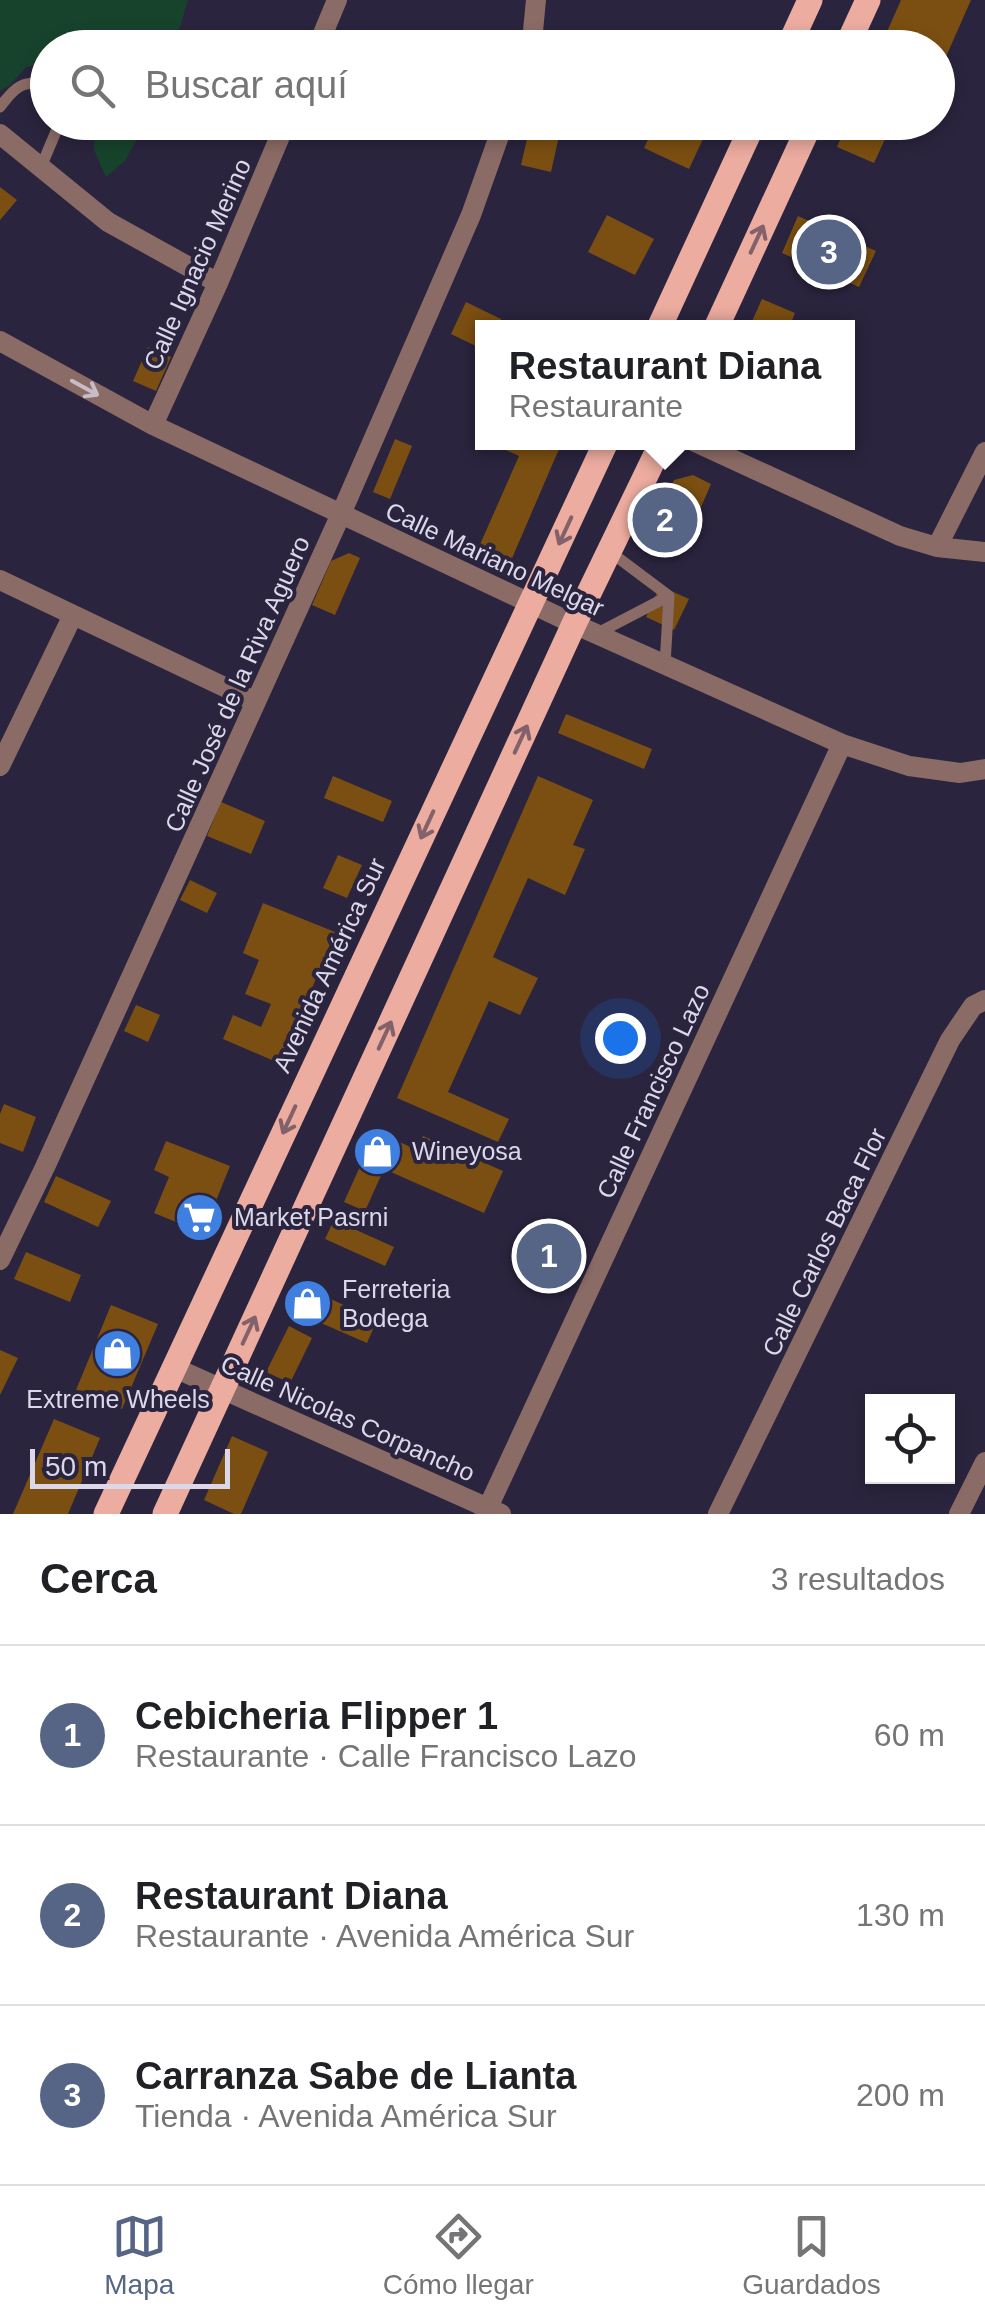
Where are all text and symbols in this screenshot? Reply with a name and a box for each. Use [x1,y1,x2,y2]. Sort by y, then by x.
search box [30,30,955,140]
icon: search [65,58,120,113]
text: Buscar aquí [145,64,348,106]
street label: Calle Ignacio Merino [138,154,256,374]
pin: 3 [796,214,862,290]
one-way arrow [748,225,767,255]
popup [475,320,855,450]
text: Restaurant Diana [509,345,821,387]
one-way arrow [70,378,100,398]
text: Restaurante [509,388,683,424]
pin: 2 [632,482,698,558]
street label: Calle Mariano Melgar [381,496,609,622]
one-way arrow [554,515,573,545]
street label: Calle José de la Riva Aguero [159,532,315,836]
one-way arrow [513,724,531,755]
one-way arrow [417,810,436,840]
street label: Avenida América Sur [267,853,391,1077]
street label: Calle Francisco Lazo [591,979,715,1203]
your location [595,1013,646,1064]
one-way arrow [377,1020,395,1050]
one-way arrow [279,1104,298,1134]
street label: Calle Carlos Baca Flor [757,1123,891,1361]
shop icon: Wineyosa [351,1125,403,1177]
place label: Wineyosa [412,1137,522,1165]
supermarket icon: Market Pasrni [173,1191,225,1243]
place label: Market Pasrni [234,1203,388,1231]
pin: 1 [516,1218,582,1294]
place label: Ferreteria Bodega [342,1275,450,1332]
shop icon: Ferreteria Bodega [281,1277,333,1329]
one-way arrow [241,1315,259,1346]
shop icon: Extreme Wheels [92,1327,144,1379]
street label: Calle Nicolas Corpancho [217,1349,479,1487]
place label: Extreme Wheels [26,1385,210,1413]
map controls [865,1394,955,1484]
button: locate [865,1394,955,1484]
scale bar [30,1444,230,1488]
text: 50 m [45,1451,107,1482]
text: Cerca [40,1555,157,1602]
text: 3 resultados [771,1561,945,1597]
text: Cebicheria Flipper 1 [135,1695,498,1737]
text: 1 [64,1717,81,1753]
text: 60 m [874,1717,945,1753]
text: Restaurante · Calle Francisco Lazo [135,1738,637,1774]
text: Restaurant Diana [135,1875,448,1917]
text: 2 [64,1897,81,1933]
text: 130 m [856,1897,945,1933]
text: Restaurante · Avenida América Sur [135,1918,634,1954]
text: Carranza Sabe de Lianta [135,2055,576,2097]
text: 3 [64,2077,81,2113]
text: 200 m [856,2077,945,2113]
text: Tienda · Avenida América Sur [135,2098,557,2134]
tab: Mapa [104,2209,174,2301]
tab: Cómo llegar [383,2209,534,2301]
tab: Guardados [742,2209,881,2301]

